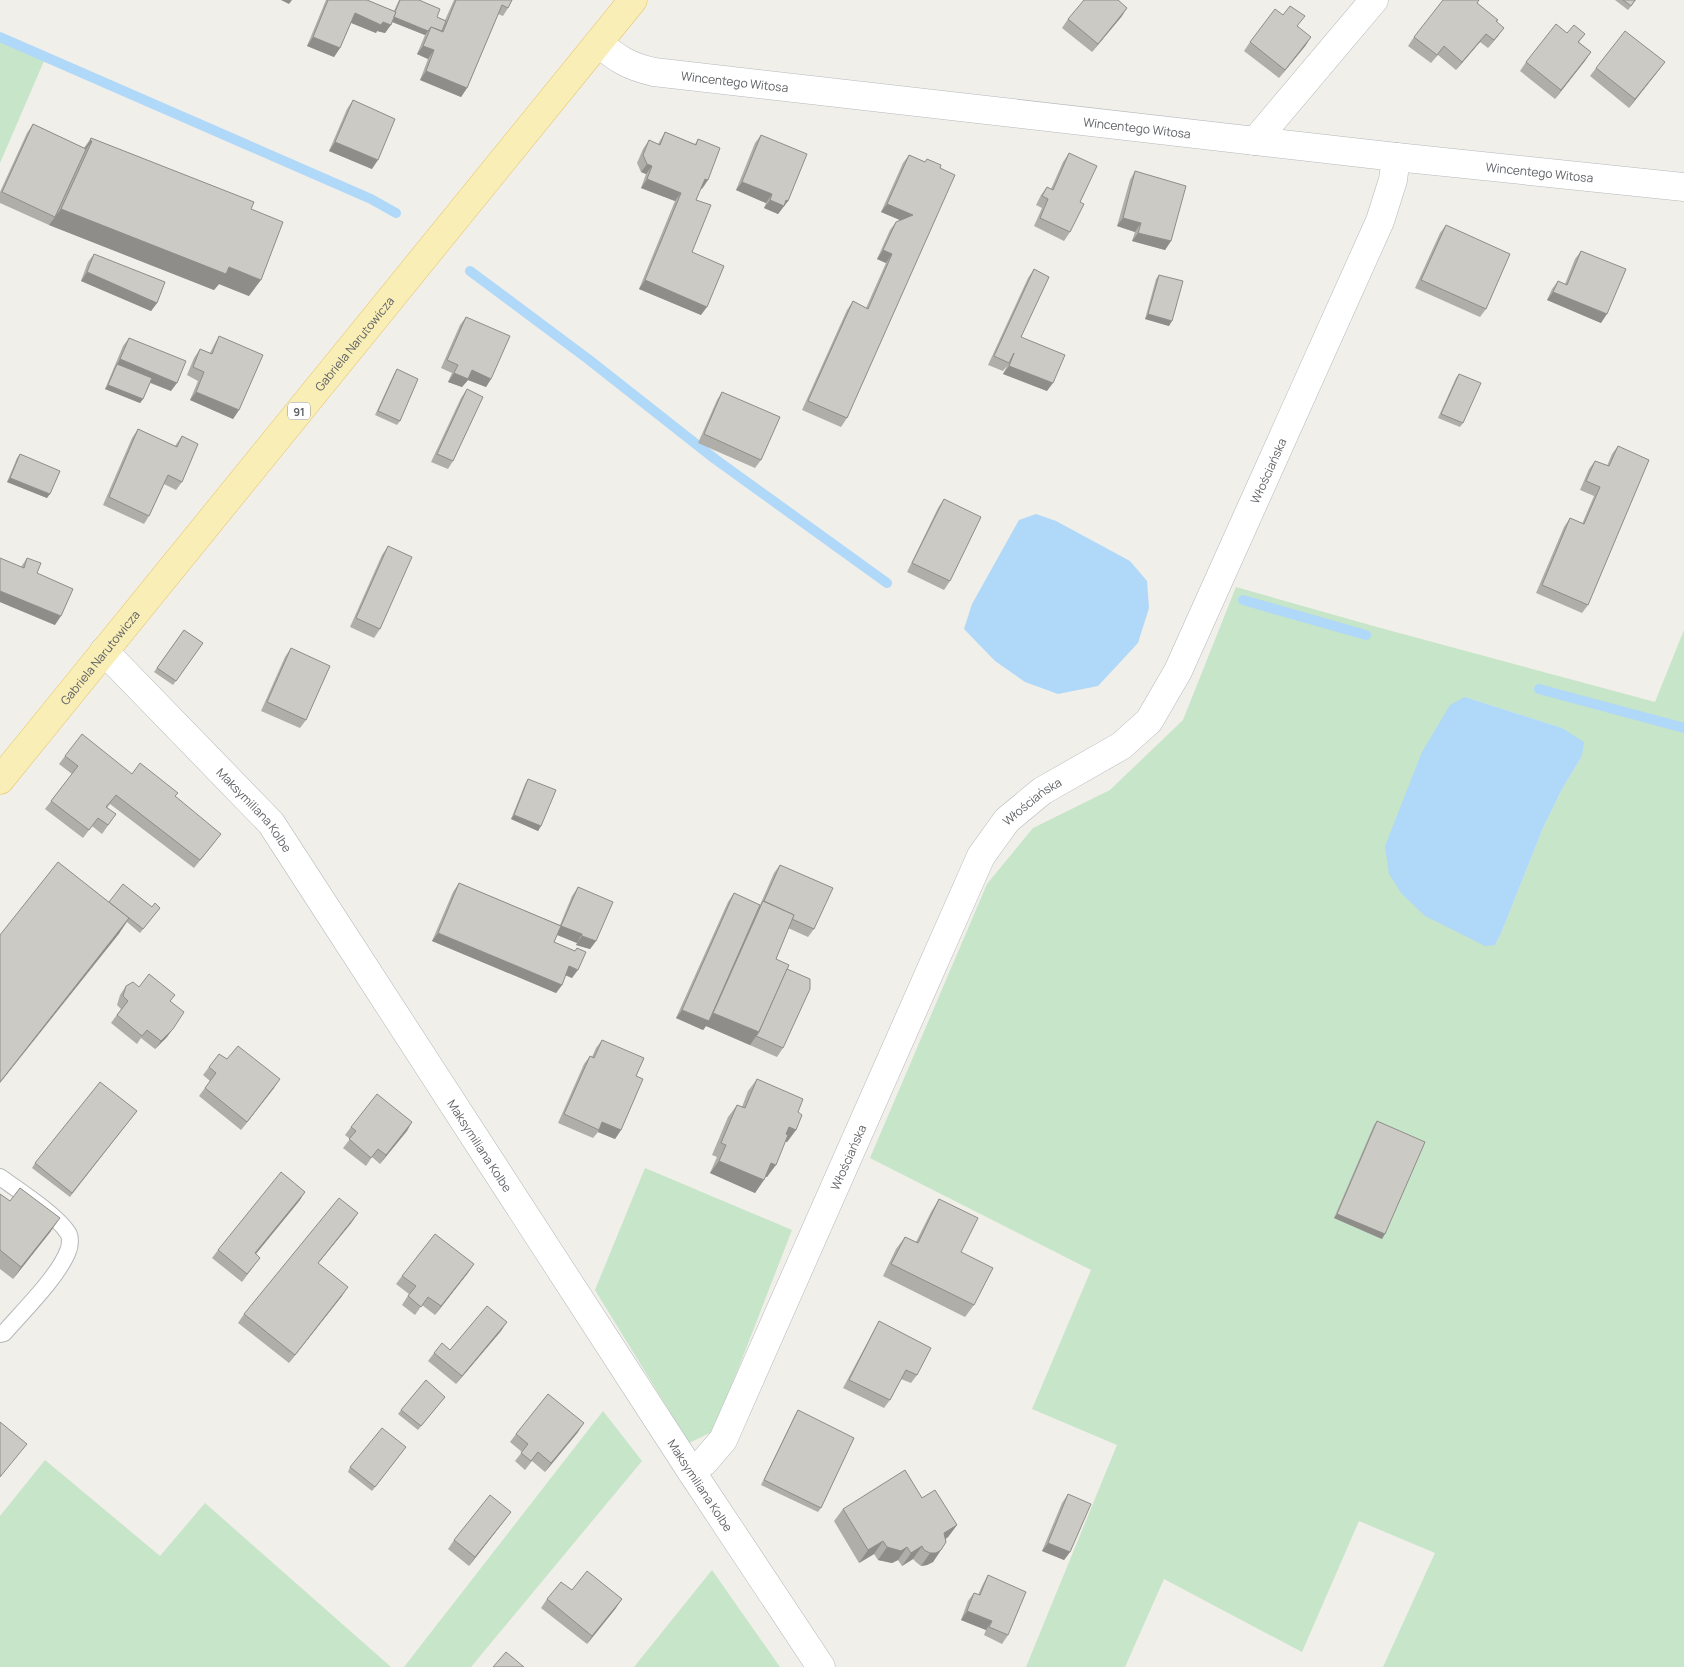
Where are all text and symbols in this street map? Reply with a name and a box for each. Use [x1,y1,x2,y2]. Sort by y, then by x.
street label: Wincentego Witosa [680,67,789,96]
street label: Wincentego Witosa [1082,113,1192,142]
street label: Wincentego Witosa [1485,158,1594,186]
street label: Gabriela Narutowicza [311,293,398,395]
road number: 91 [288,402,310,420]
street label: Włościańska [1246,435,1290,506]
street label: Gabriela Narutowicza [56,606,143,708]
street label: Maksymiliana Kolbe [213,764,296,855]
street label: Włościańska [999,773,1064,829]
street label: Maksymiliana Kolbe [444,1096,516,1195]
street label: Włościańska [826,1122,870,1193]
street label: Maksymiliana Kolbe [664,1436,737,1535]

